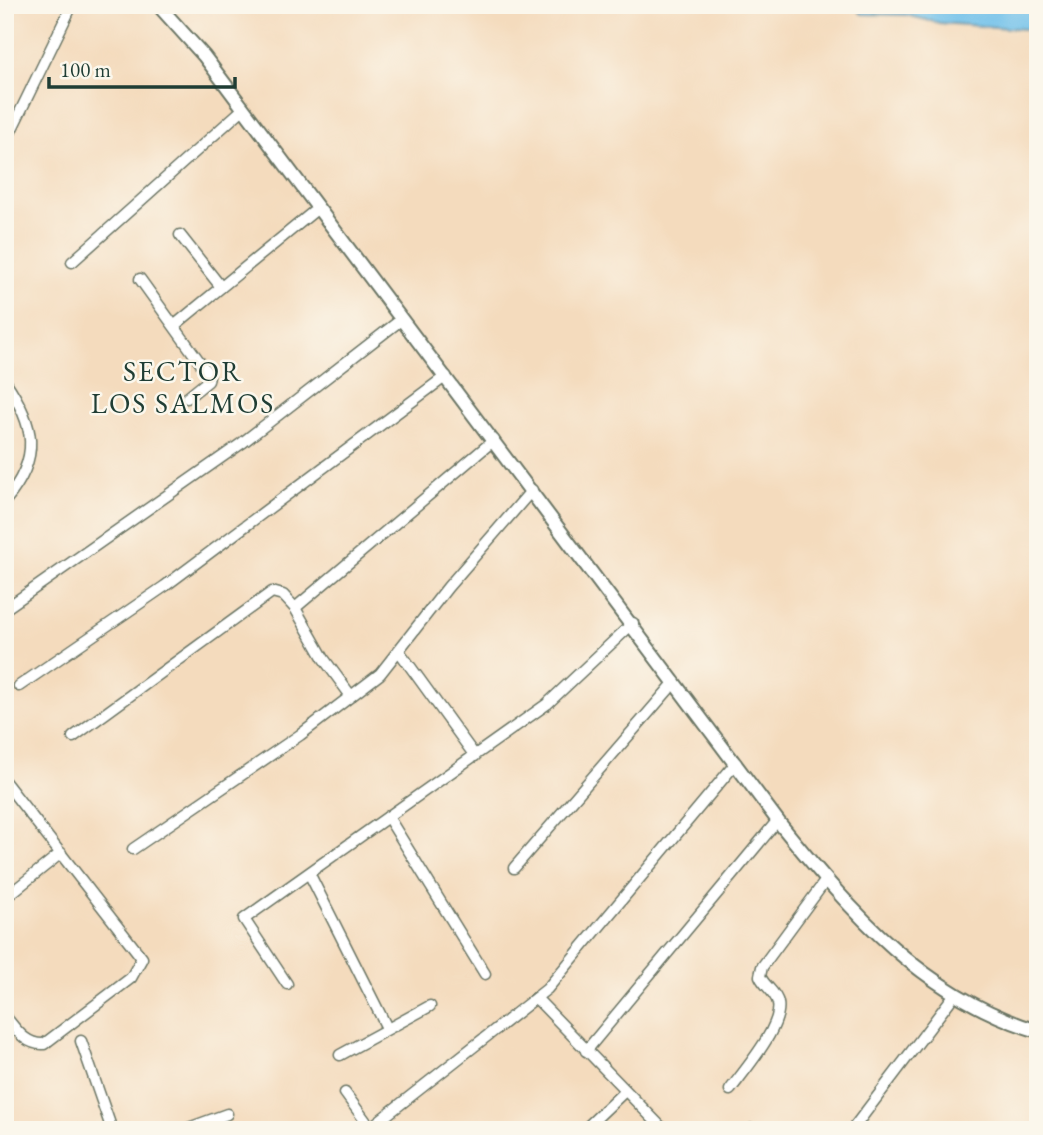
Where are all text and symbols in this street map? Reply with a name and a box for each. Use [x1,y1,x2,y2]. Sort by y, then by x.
scale bar [49,46,234,90]
text: 100 m [60,56,111,83]
district label: SECTOR LOS SALMOS [91,353,275,421]

